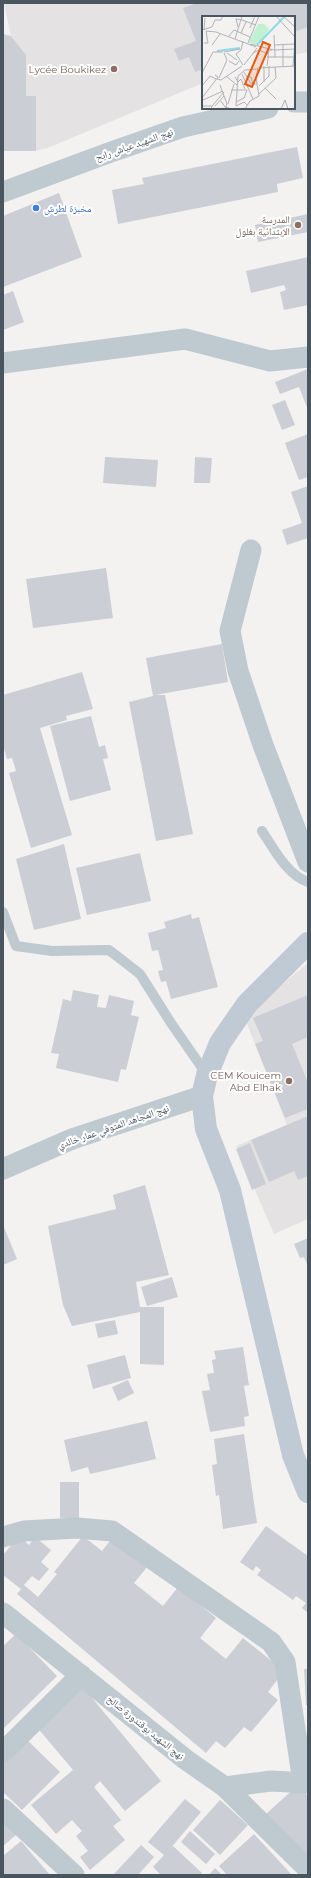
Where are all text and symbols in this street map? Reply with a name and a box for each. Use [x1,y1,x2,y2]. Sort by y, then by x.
inset map [202,16,295,109]
place label: Lycée Boukikez [29,63,106,76]
marker: Lycée Boukikez [109,64,119,74]
street label: نهج الشهيد عياش رابح [94,125,175,164]
place label: مخبزة لطرش [44,202,92,215]
marker: مخبزة لطرش [31,203,41,213]
place label: المدرسة الإبتدائية بغلول [236,213,290,238]
marker: المدرسة الإبتدائية بغلول [293,220,303,230]
place label: CEM Kouicem Abd Elhak [210,1069,281,1094]
marker: CEM Kouicem Abd Elhak [284,1076,294,1086]
street label: نهج المجاهد المتوفي عمار خالدي [56,1101,171,1153]
street label: نهج الشهيد بوقندورة صالح [105,1692,187,1763]

